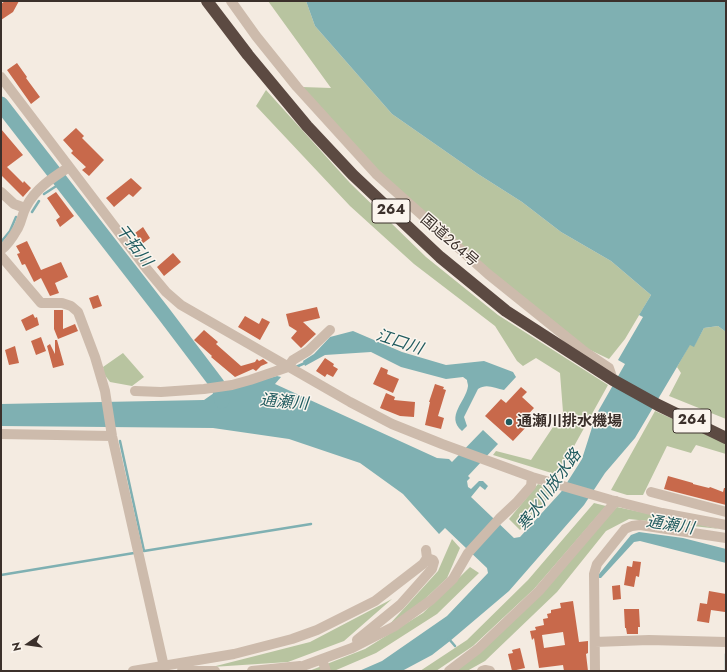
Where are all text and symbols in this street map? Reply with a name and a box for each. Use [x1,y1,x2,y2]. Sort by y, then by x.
road number: 264 [372,199,410,223]
street label: 国道264号 [416,211,482,271]
water label: 干拓川 [111,221,155,271]
water label: 江口川 [373,326,425,360]
water label: 通瀬川 [259,391,309,415]
road number: 264 [673,409,711,433]
place label: 通瀬川排水機場 [517,413,622,431]
marker: 通瀬川排水機場 [504,417,514,427]
water label: 寒水川放水路 [514,447,586,535]
water label: 通瀬川 [645,513,695,539]
north arrow [8,624,48,664]
text: N [8,641,25,653]

